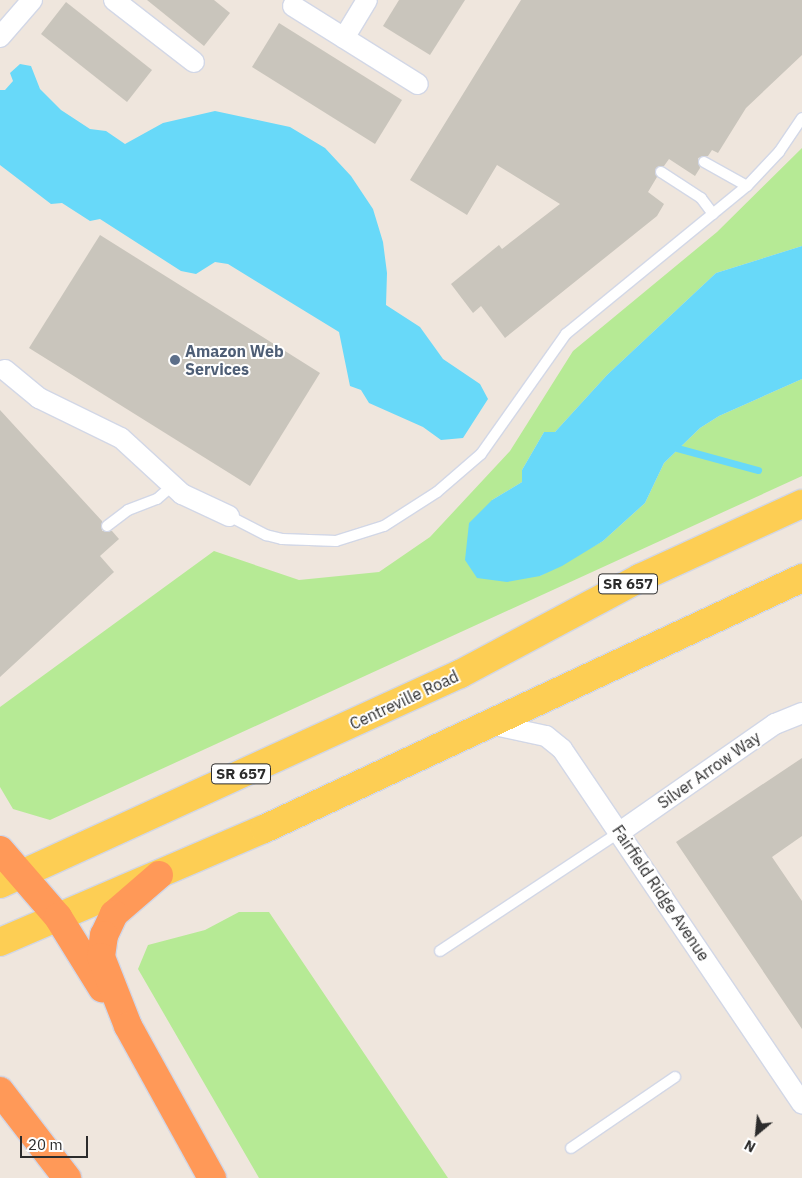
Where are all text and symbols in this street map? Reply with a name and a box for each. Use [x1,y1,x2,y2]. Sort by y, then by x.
place label: Amazon Web Services [185,341,284,379]
marker: Amazon Web Services [169,354,181,366]
road number: SR 657 [597,572,659,596]
street label: Centreville Road [347,666,461,734]
street label: Silver Arrow Way [654,727,764,813]
road number: SR 657 [210,762,272,786]
street label: Fairfield Ridge Avenue [608,821,714,965]
north arrow [732,1108,782,1158]
scale bar [22,1126,90,1158]
text: 20 m [28,1135,63,1154]
text: N [741,1136,759,1157]

